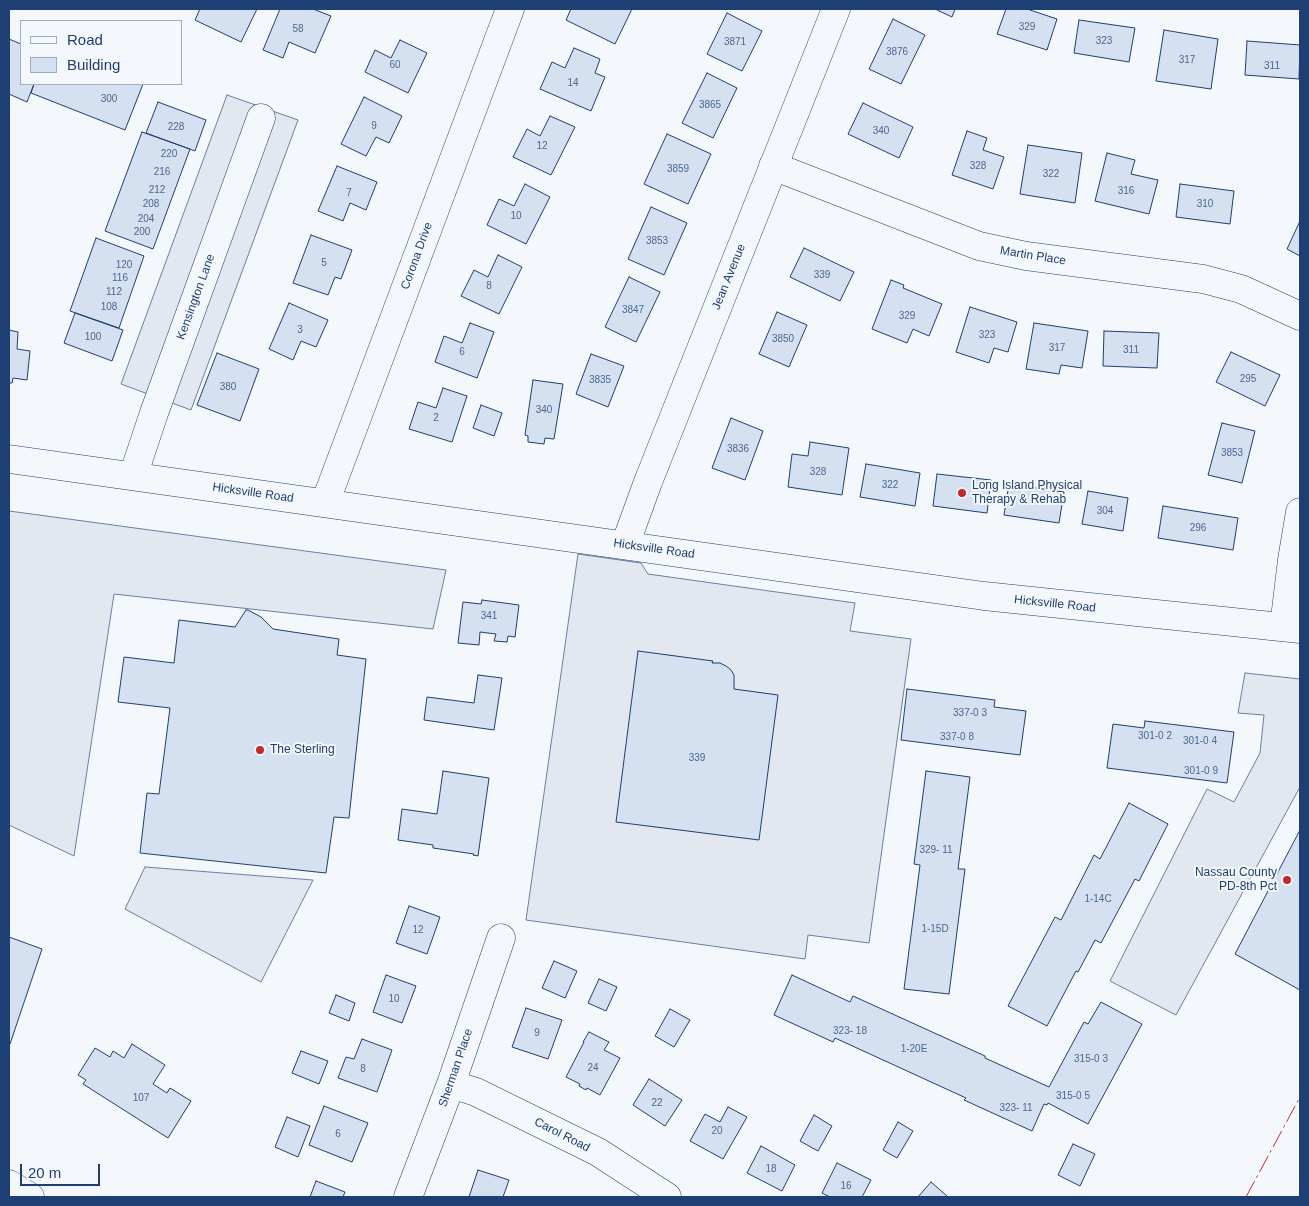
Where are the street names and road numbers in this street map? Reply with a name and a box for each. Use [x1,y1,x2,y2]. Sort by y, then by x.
street label: Corona Drive [398,220,436,292]
street label: Jean Avenue [709,242,749,312]
street label: Martin Place [999,244,1067,268]
street label: Kensington Lane [174,252,218,342]
street label: Hicksville Road [211,480,295,506]
street label: Hicksville Road [612,536,696,562]
street label: Hicksville Road [1013,593,1097,615]
street label: Sherman Place [436,1027,476,1109]
street label: Carol Road [532,1115,592,1155]

